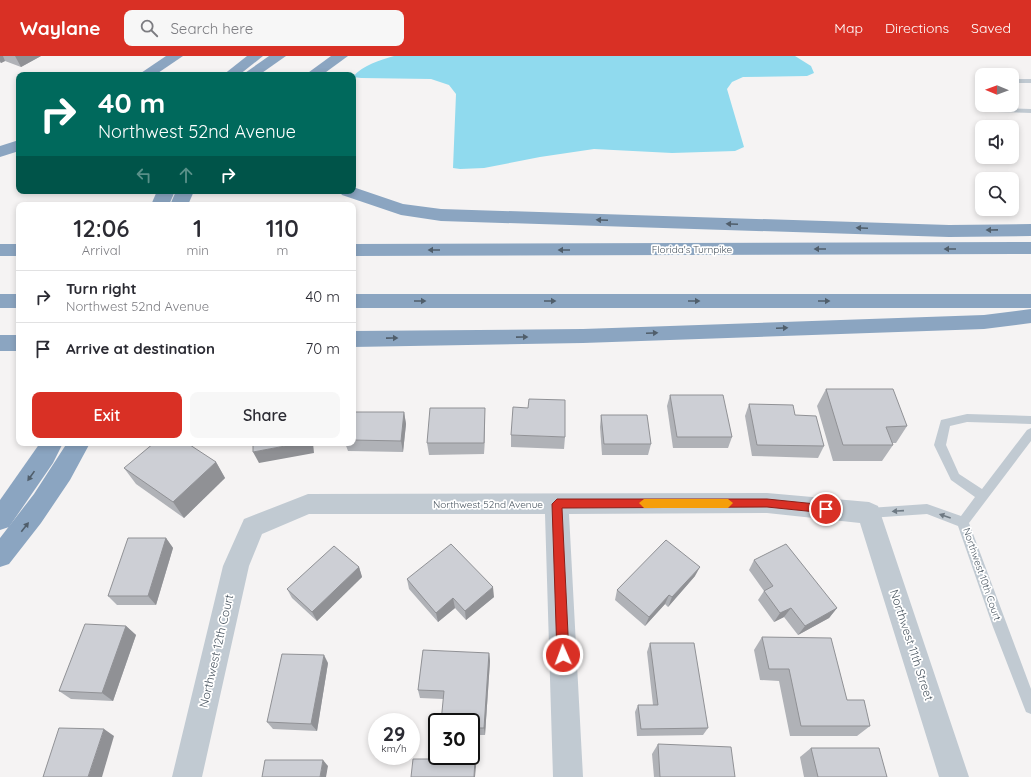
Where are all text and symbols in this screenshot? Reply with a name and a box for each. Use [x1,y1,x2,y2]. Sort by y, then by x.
search box [124,10,404,46]
text: Waylane [20,16,100,40]
icon: search [138,17,160,39]
text: Search here [170,19,253,38]
text: Map [834,19,863,37]
text: Directions [885,19,949,37]
text: Saved [971,19,1011,37]
north arrow [975,68,1019,112]
map controls [975,68,1019,216]
text: 40 m [98,85,165,120]
icon: right [32,88,84,140]
text: Northwest 52nd Avenue [98,120,296,143]
button: sound [975,120,1019,164]
icon: left [133,164,155,186]
icon: ahead [175,164,197,186]
icon: right [217,164,239,186]
button: search [975,172,1019,216]
text: 12:06 [73,213,129,243]
text: 1 [193,213,202,243]
text: 110 [266,213,299,243]
one-way arrow [596,217,608,224]
one-way arrow [726,221,738,228]
one-way arrow [856,225,868,232]
one-way arrow [986,227,998,234]
text: Arrival [82,242,121,258]
text: min [187,242,209,258]
text: m [276,242,288,258]
street label: Florida's Turnpike [652,243,733,256]
one-way arrow [813,246,826,252]
one-way arrow [943,246,956,252]
one-way arrow [427,247,440,253]
one-way arrow [557,247,570,253]
text: Turn right [66,279,137,298]
icon: right [32,286,54,308]
text: 40 m [305,287,340,306]
text: Northwest 52nd Avenue [66,298,209,314]
one-way arrow [414,298,427,304]
one-way arrow [544,298,557,304]
one-way arrow [688,298,701,304]
one-way arrow [818,298,831,304]
one-way arrow [776,325,789,331]
one-way arrow [646,330,659,336]
one-way arrow [516,334,529,340]
one-way arrow [386,335,399,341]
icon: arrive [32,338,54,360]
text: Arrive at destination [66,339,215,358]
text: 70 m [306,339,340,358]
button: Exit [32,392,182,438]
button: Share [190,392,340,438]
one-way arrow [27,471,35,481]
pin [809,492,843,526]
street label: Northwest 52nd Avenue [433,498,543,511]
icon: arrive [815,498,837,520]
one-way arrow [892,508,904,515]
one-way arrow [939,512,951,518]
one-way arrow [21,521,29,532]
street label: Northwest 10th Court [960,526,1004,623]
street label: Northwest 11th Street [887,587,937,703]
street label: Northwest 12th Court [196,593,236,709]
position arrow [542,634,584,676]
speed limit sign: 30 [428,713,480,765]
text: 29 [383,721,405,746]
text: km/h [381,742,407,755]

